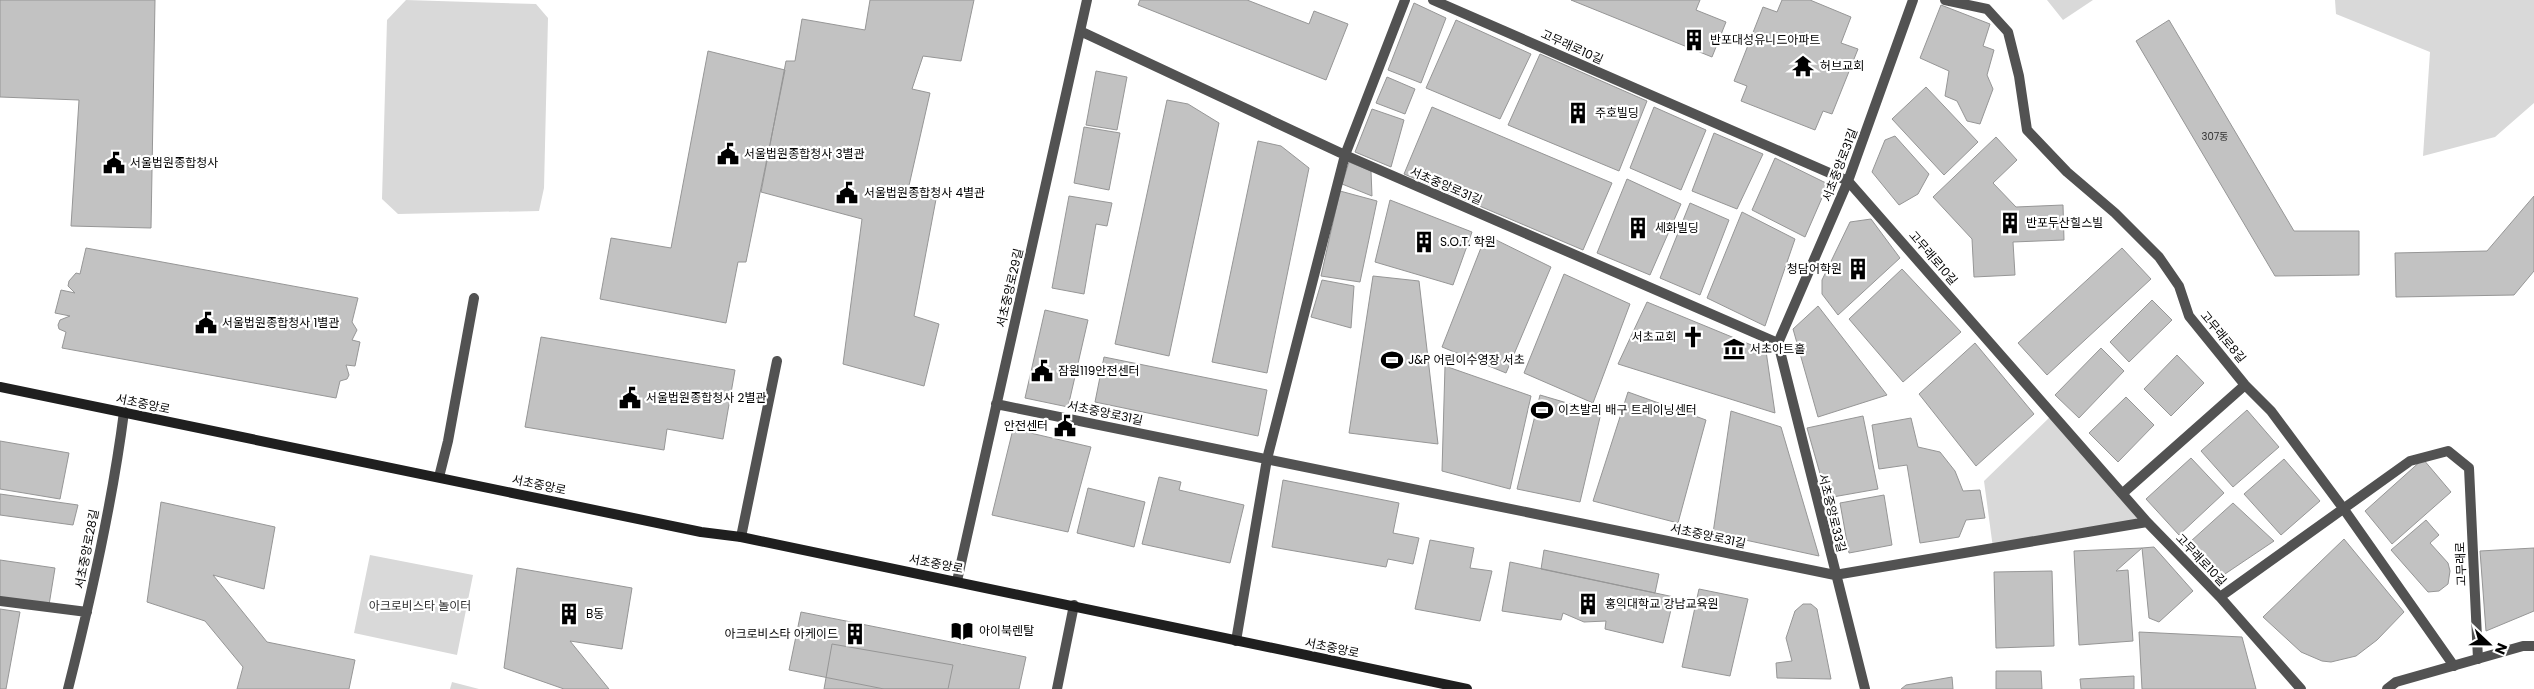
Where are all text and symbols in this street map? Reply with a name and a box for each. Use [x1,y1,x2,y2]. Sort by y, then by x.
street label: 고무래로10길 [1538,25,1606,68]
building icon: 반포대성유니드아파트 [1681,27,1707,53]
place label: 반포대성유니드아파트 [1710,31,1820,48]
temple icon: 허브교회 [1790,53,1816,79]
place label: 허브교회 [1820,57,1864,74]
building icon: 주호빌딩 [1565,100,1591,126]
place label: 주호빌딩 [1595,104,1639,121]
street label: 서초중앙로31길 [1818,126,1861,204]
house number: 307동 [2202,129,2228,144]
public building icon: 서울법원종합청사 3별관 [715,141,741,167]
place label: 서울법원종합청사 3별관 [744,145,865,162]
public building icon: 서울법원종합청사 [101,150,127,176]
place label: 서울법원종합청사 [130,154,218,171]
street label: 서초중앙로31길 [1407,163,1485,208]
public building icon: 서울법원종합청사 4별관 [834,180,860,206]
place label: 서울법원종합청사 4별관 [864,184,985,201]
building icon: 반포두산힐스빌 [1997,210,2023,236]
place label: 반포두산힐스빌 [2026,214,2103,231]
building icon: 세화빌딩 [1625,215,1651,241]
place label: 세화빌딩 [1655,219,1699,236]
street label: 고무래로10길 [1905,227,1962,288]
building icon: S.O.T. 학원 [1411,229,1437,255]
place label: S.O.T. 학원 [1440,233,1496,250]
street label: 서초중앙로29길 [992,247,1027,329]
building icon: 청담어학원 [1845,256,1871,282]
place label: 청담어학원 [1787,260,1842,277]
street label: 고무래로8길 [2197,307,2250,366]
public building icon: 서울법원종합청사 1별관 [193,310,219,336]
place label: 서울법원종합청사 1별관 [222,314,339,331]
church icon: 서초교회 [1680,324,1706,350]
place label: 서초교회 [1632,328,1676,345]
museum icon: 서초아트홀 [1721,336,1747,362]
place label: 서초아트홀 [1750,340,1805,357]
sports icon: J&P 어린이수영장 서초 [1379,347,1405,373]
place label: J&P 어린이수영장 서초 [1408,351,1525,368]
public building icon: 잠원119안전센터 [1029,358,1055,384]
place label: 잠원119안전센터 [1058,362,1139,379]
public building icon: 서울법원종합청사 2별관 [617,385,643,411]
street label: 서초중앙로 [114,389,172,418]
place label: 서울법원종합청사 2별관 [646,389,767,406]
street label: 서초중앙로31길 [1066,396,1145,429]
sports icon: 이츠발리 배구 트레이닝센터 [1529,397,1555,423]
place label: 이츠발리 배구 트레이닝센터 [1558,401,1697,418]
public building icon: 안전센터 [1052,413,1078,439]
place label: 안전센터 [1004,417,1048,434]
street label: 서초중앙로 [510,470,568,499]
street label: 서초중앙로33길 [1815,472,1850,554]
street label: 서초중앙로28길 [70,508,103,590]
street label: 서초중앙로31길 [1669,519,1748,552]
street label: 고무래로10길 [2172,530,2231,590]
street label: 고무래로 [2451,542,2470,586]
street label: 서초중앙로 [907,550,965,577]
building icon: 홍익대학교 강남교육원 [1575,591,1601,617]
place label: 홍익대학교 강남교육원 [1605,595,1719,612]
park label: 아크로비스타 놀이터 [369,597,471,614]
building icon: B동 [556,601,582,627]
place label: B동 [586,605,604,622]
library icon: 아이북렌탈 [949,618,975,644]
north arrow [2464,619,2514,669]
building icon: 아크로비스타 아케이드 [842,621,868,647]
place label: 아이북렌탈 [979,622,1034,639]
place label: 아크로비스타 아케이드 [724,625,838,642]
street label: 서초중앙로 [1303,633,1361,662]
text: N [2490,640,2512,657]

